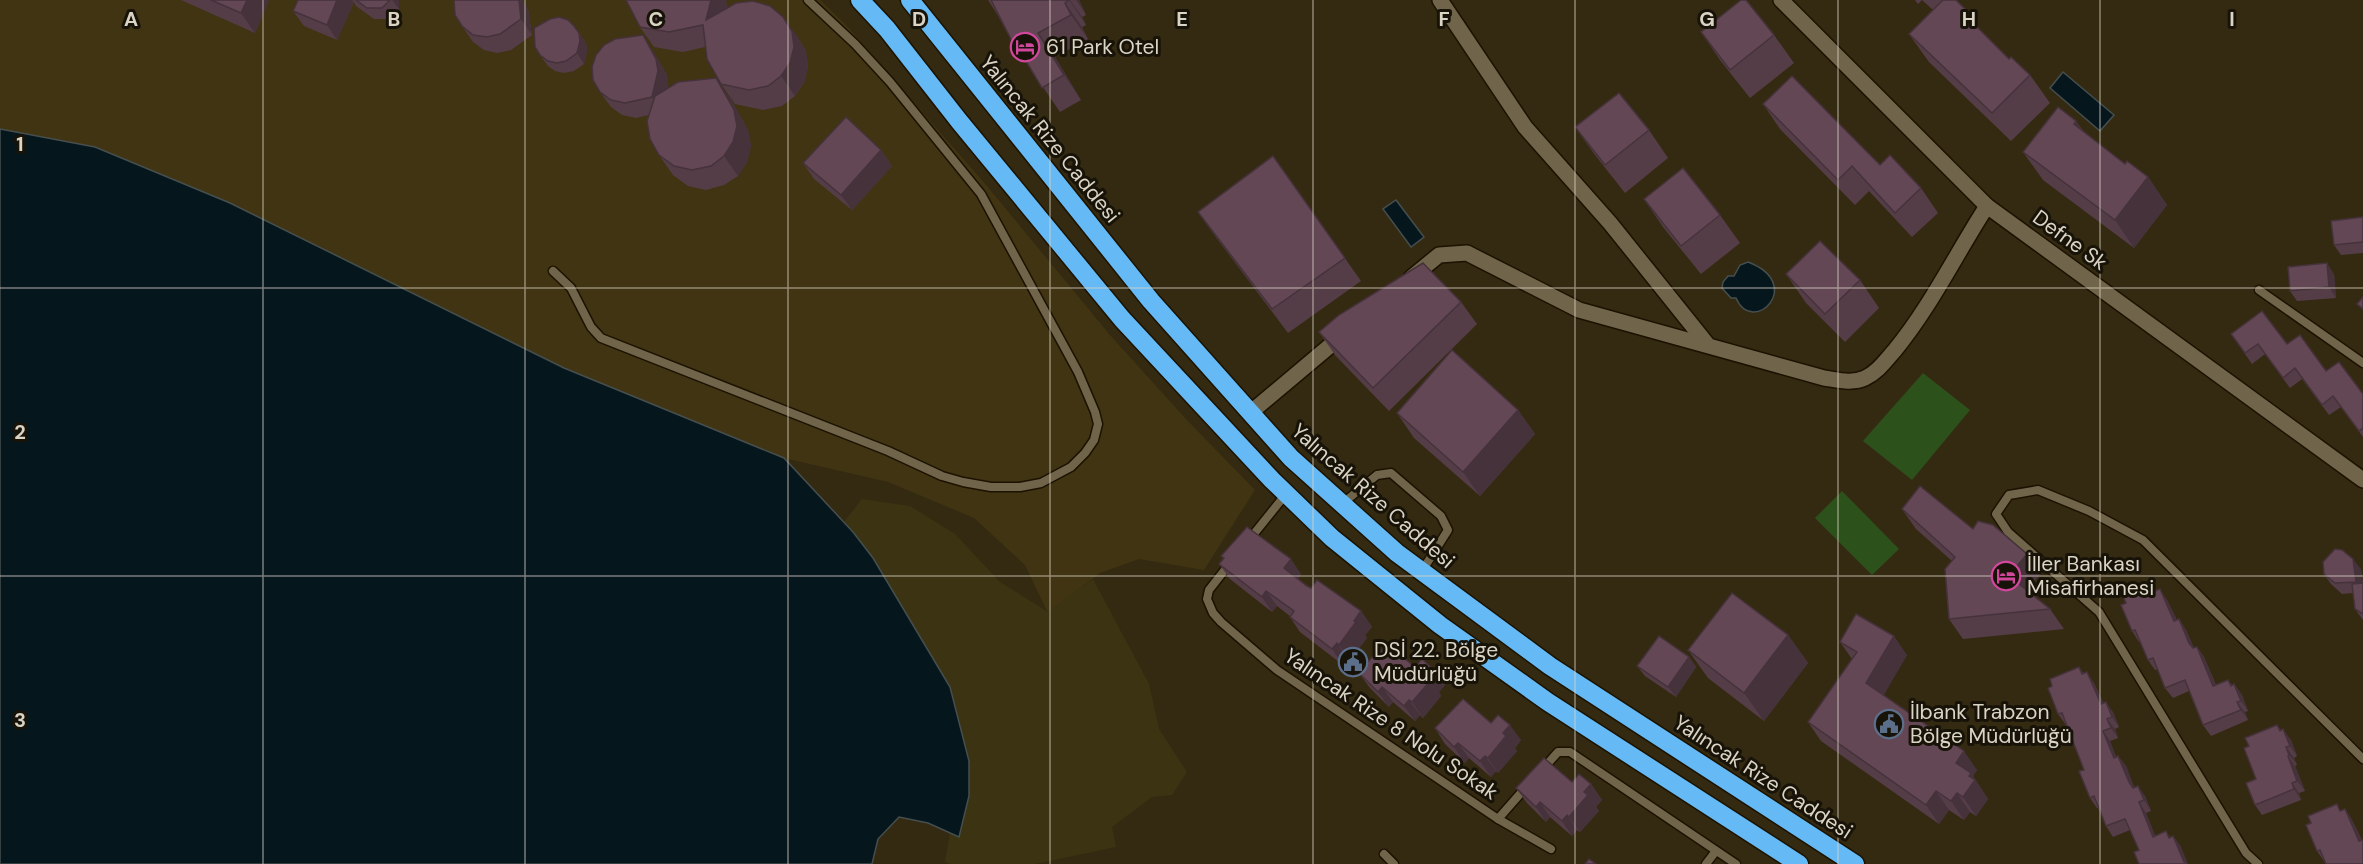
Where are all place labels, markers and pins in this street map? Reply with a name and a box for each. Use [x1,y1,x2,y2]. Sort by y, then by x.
hotel icon: 61 Park Otel [1009,31,1041,63]
place label: 61 Park Otel [1046,33,1159,61]
place label: İller Bankası Misafirhanesi [2027,550,2154,602]
hotel icon: İller Bankası Misafirhanesi [1990,560,2022,592]
place label: DSİ 22. Bölge Müdürlüğü [1374,636,1498,688]
public building icon: DSİ 22. Bölge Müdürlüğü [1337,646,1369,678]
place label: İlbank Trabzon Bölge Müdürlüğü [1910,698,2072,750]
public building icon: İlbank Trabzon Bölge Müdürlüğü [1873,708,1905,740]

